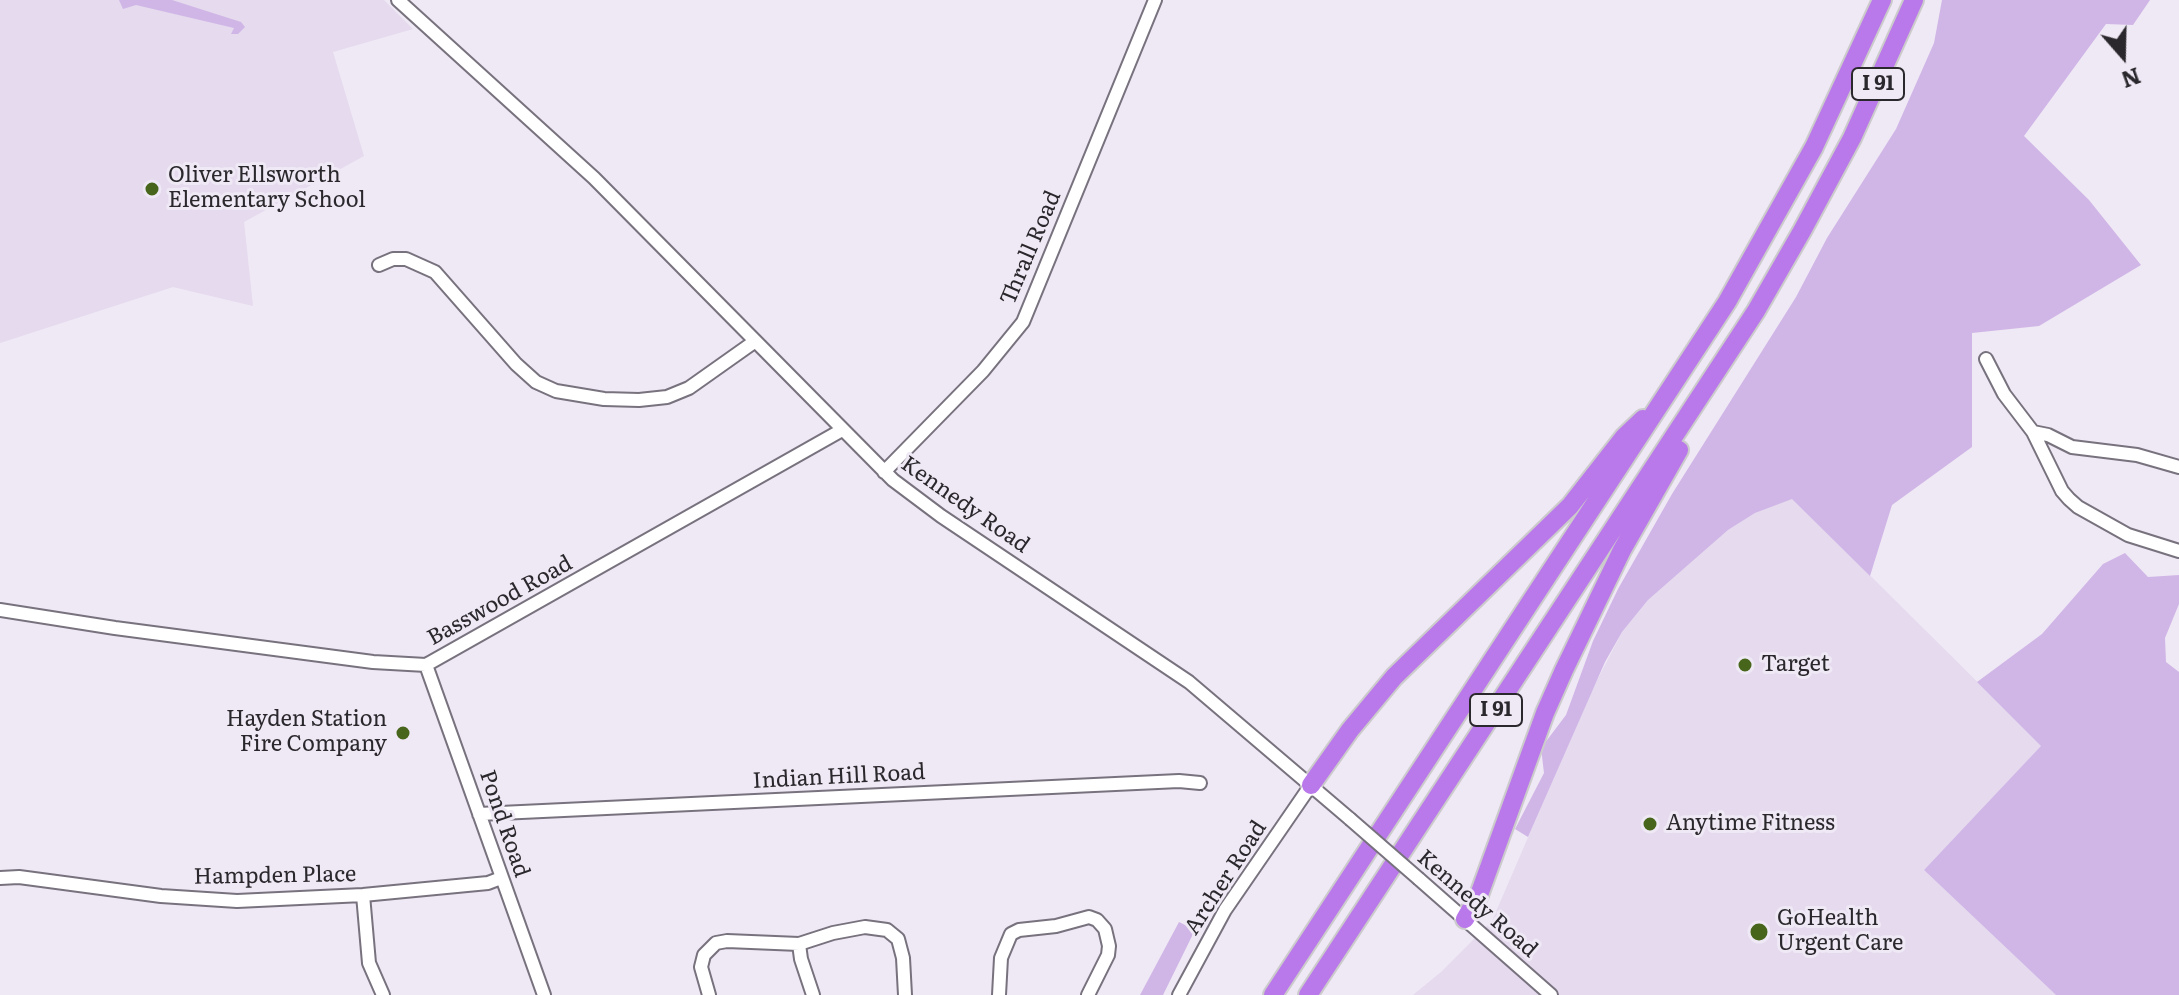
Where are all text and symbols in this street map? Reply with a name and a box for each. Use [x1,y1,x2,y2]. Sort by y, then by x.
north arrow [2083,16,2163,96]
text: N [2117,60,2146,98]
road number: I 91 [1852,68,1904,100]
place label: Oliver Ellsworth Elementary School [168,163,366,214]
marker: Oliver Ellsworth Elementary School [143,180,161,198]
street label: Thrall Road [995,187,1067,309]
street label: Kennedy Road [896,451,1034,559]
street label: Basswood Road [423,550,577,652]
place label: Target [1761,652,1830,678]
marker: Target [1736,656,1754,674]
road number: I 91 [1470,694,1522,726]
place label: Hayden Station Fire Company [226,707,387,758]
marker: Hayden Station Fire Company [394,724,412,742]
street label: Indian Hill Road [752,759,926,795]
street label: Pond Road [473,767,535,881]
place label: Anytime Fitness [1666,811,1835,837]
marker: Anytime Fitness [1641,815,1659,833]
street label: Archer Road [1179,816,1273,940]
street label: Kennedy Road [1411,845,1543,963]
street label: Hampden Place [193,861,357,891]
place label: GoHealth Urgent Care [1777,906,1903,958]
marker: GoHealth Urgent Care [1748,921,1770,943]

